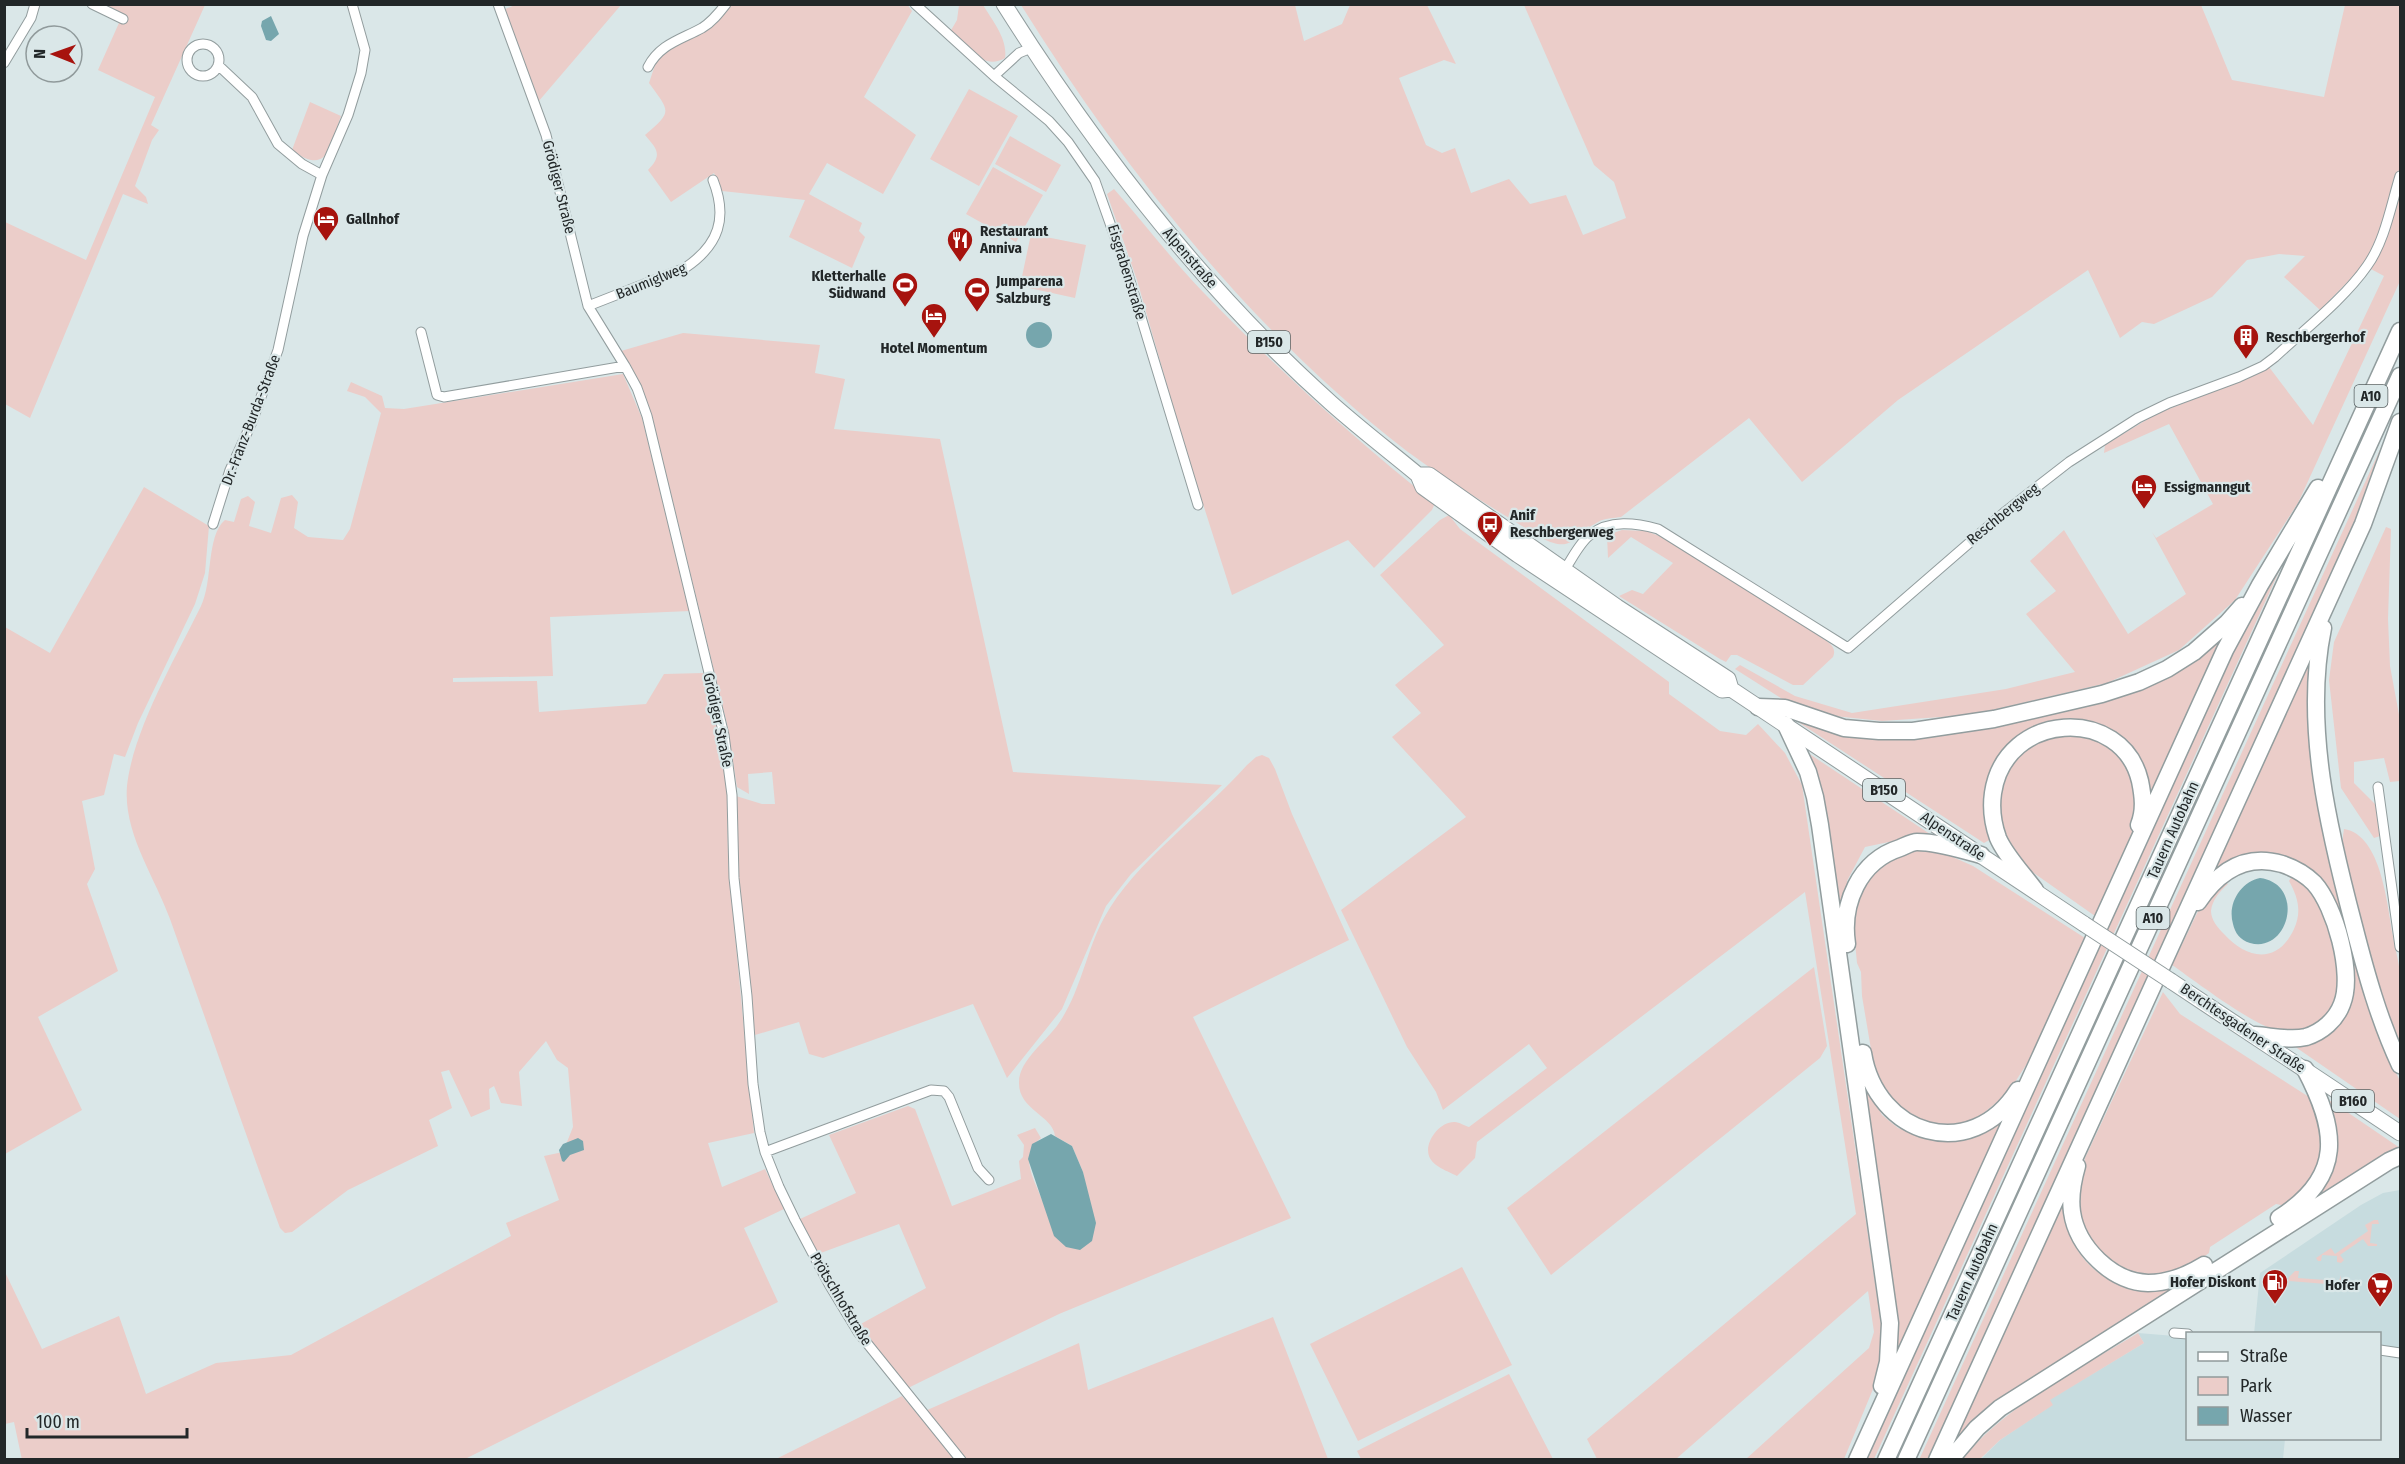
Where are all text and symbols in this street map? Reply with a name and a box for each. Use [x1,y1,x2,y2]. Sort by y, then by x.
north arrow [24,24,84,84]
text: N [30,49,49,59]
street label: Grödiger Straße [539,138,579,236]
hotel icon: Gallnhof [311,204,341,242]
place label: Gallnhof [346,210,400,228]
place label: Restaurant Anniva [979,222,1049,257]
street label: Eisgrabenstraße [1104,222,1150,322]
street label: Alpenstraße [1159,224,1221,292]
restaurant icon: Restaurant Anniva [945,225,975,263]
street label: Baumiglweg [613,259,689,303]
place label: Kletterhalle Südwand [811,267,886,302]
sports icon: Kletterhalle Südwand [890,270,920,308]
place label: Jumparena Salzburg [995,272,1064,307]
sports icon: Jumparena Salzburg [962,275,992,313]
hotel icon: Hotel Momentum [919,301,949,339]
building icon: Reschbergerhof [2231,322,2261,360]
place label: Reschbergerhof [2266,328,2366,346]
road number: B150 [1248,331,1290,353]
place label: Hotel Momentum [880,339,988,357]
street label: Dr.-Franz-Burda-Straße [218,352,284,488]
road number: A10 [2354,385,2388,407]
hotel icon: Essigmanngut [2129,472,2159,510]
place label: Essigmanngut [2164,478,2251,496]
street label: Reschbergweg [1963,479,2043,549]
place label: Anif Reschbergerweg [1509,506,1614,541]
bus stop icon: Anif Reschbergerweg [1475,509,1505,547]
street label: Grödiger Straße [699,671,737,769]
street label: Tauern Autobahn [2143,778,2203,882]
road number: B150 [1863,779,1905,801]
street label: Alpenstraße [1917,808,1989,864]
road number: A10 [2136,907,2170,929]
street label: Berchtesgadener Straße [2177,979,2309,1077]
road number: B160 [2332,1090,2374,1112]
street label: Tauern Autobahn [1942,1220,2002,1324]
street label: Prötschhofstraße [806,1249,876,1349]
fuel station icon: Hofer Diskont [2260,1267,2290,1305]
supermarket icon: Hofer [2365,1270,2395,1308]
place label: Hofer Diskont [2170,1273,2257,1291]
place label: Hofer [2325,1276,2361,1294]
legend [2186,1332,2381,1440]
text: Straße [2240,1345,2288,1367]
text: Park [2240,1375,2273,1397]
scale bar [27,1401,188,1439]
text: Wasser [2240,1405,2293,1427]
text: 100 m [36,1411,80,1433]

